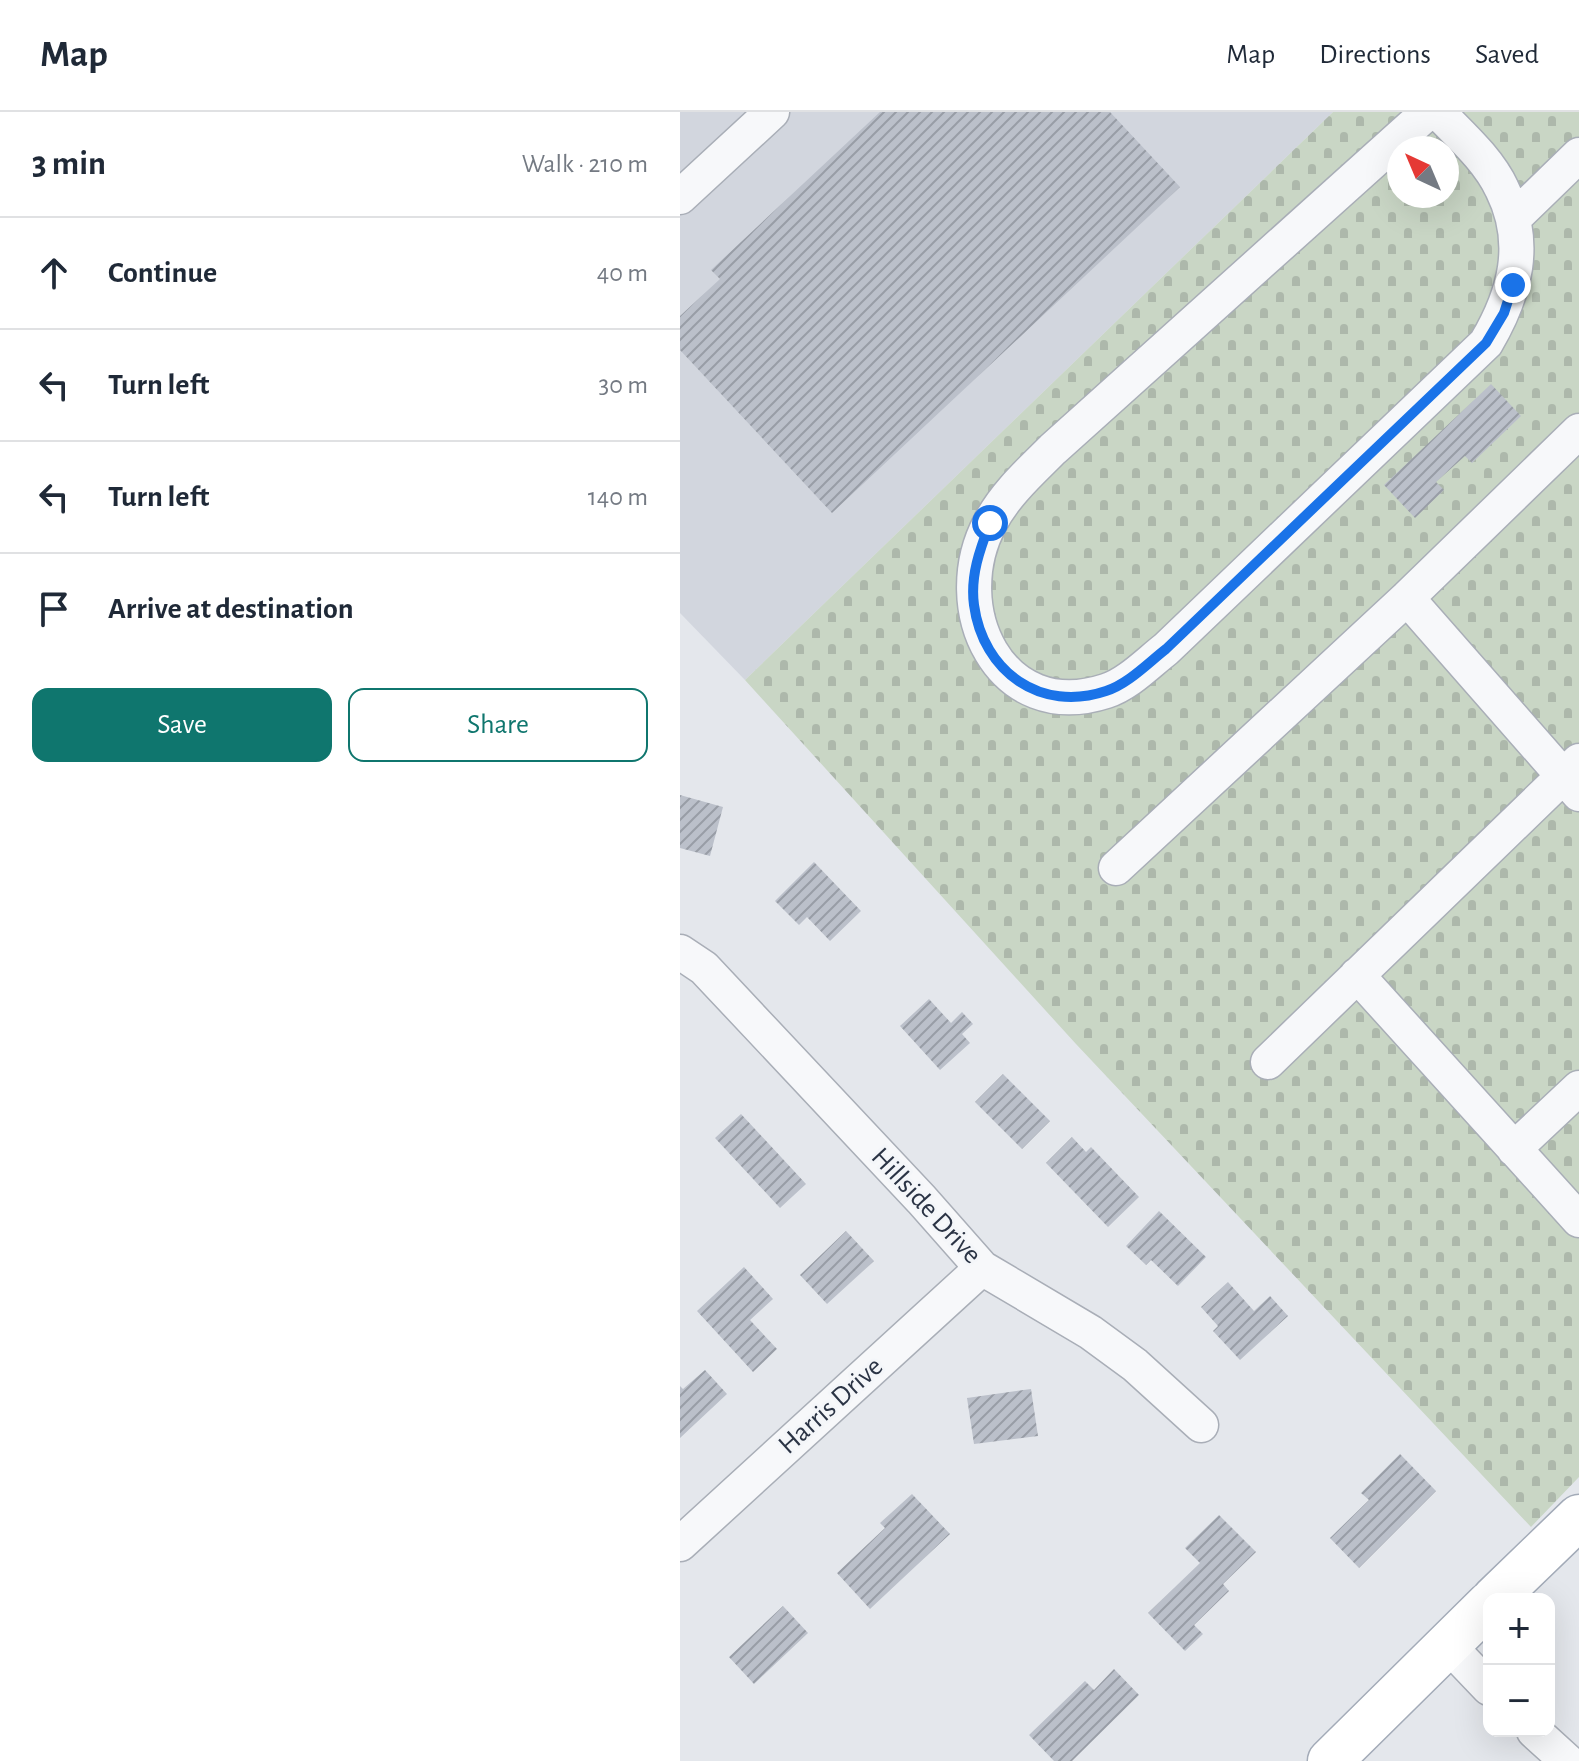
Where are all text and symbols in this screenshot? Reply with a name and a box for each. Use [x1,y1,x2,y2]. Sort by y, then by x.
text: Map [40,36,108,74]
text: Map [1226,41,1275,69]
text: Directions [1319,41,1431,69]
text: Saved [1475,41,1539,69]
north arrow [1387,136,1459,208]
text: 3 min [32,147,106,181]
text: Walk · 210 m [522,151,648,177]
icon: ahead [32,251,76,295]
text: Continue [108,258,217,288]
text: 40 m [597,260,648,286]
route end [1495,267,1531,303]
icon: left [32,363,76,407]
text: Turn left [108,370,209,400]
text: 30 m [598,372,648,398]
icon: left [32,475,76,519]
text: Turn left [108,482,209,512]
text: 140 m [588,484,648,510]
route start [972,505,1008,541]
icon: arrive [32,587,76,631]
text: Arrive at destination [108,594,354,624]
button: Save [32,688,332,762]
button: Share [348,688,648,762]
street label: Hillside Drive [866,1143,986,1269]
street label: Harris Drive [774,1352,888,1460]
map controls [1483,1593,1555,1737]
button: + [1483,1593,1555,1665]
button: − [1483,1665,1555,1737]

